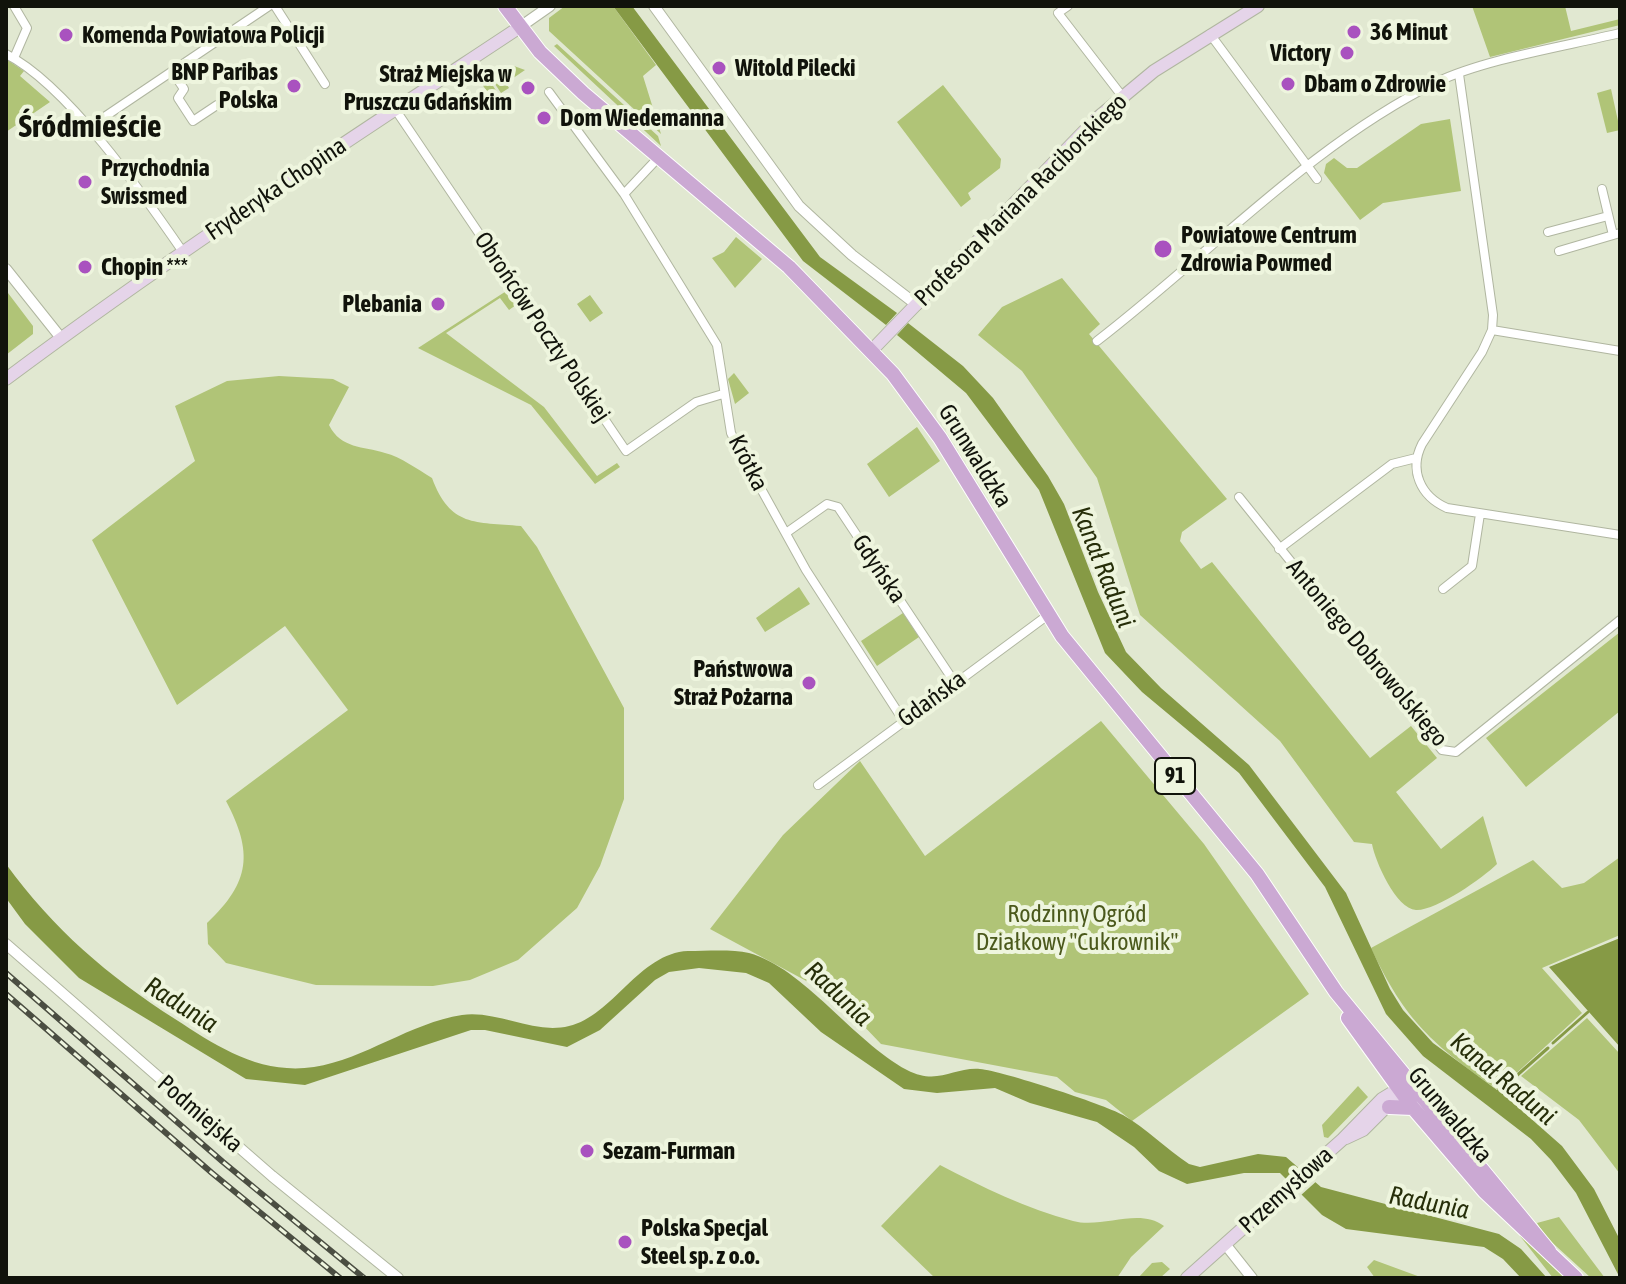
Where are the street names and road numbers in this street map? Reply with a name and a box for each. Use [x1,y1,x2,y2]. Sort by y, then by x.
street label: Profesora Mariana Raciborskiego [909,88,1133,312]
street label: Fryderyka Chopina [200,131,352,247]
street label: Obrońców Poczty Polskiej [468,227,616,427]
street label: Grunwaldzka [932,399,1018,513]
street label: Krótka [722,430,774,496]
street label: Gdyńska [846,530,912,608]
street label: Antoniego Dobrowolskiego [1280,554,1454,752]
street label: Gdańska [892,665,972,733]
road number: 91 [1155,758,1195,794]
street label: Grunwaldzka [1402,1061,1498,1169]
street label: Podmiejska [151,1069,249,1159]
street label: Przemysłowa [1233,1140,1339,1240]

